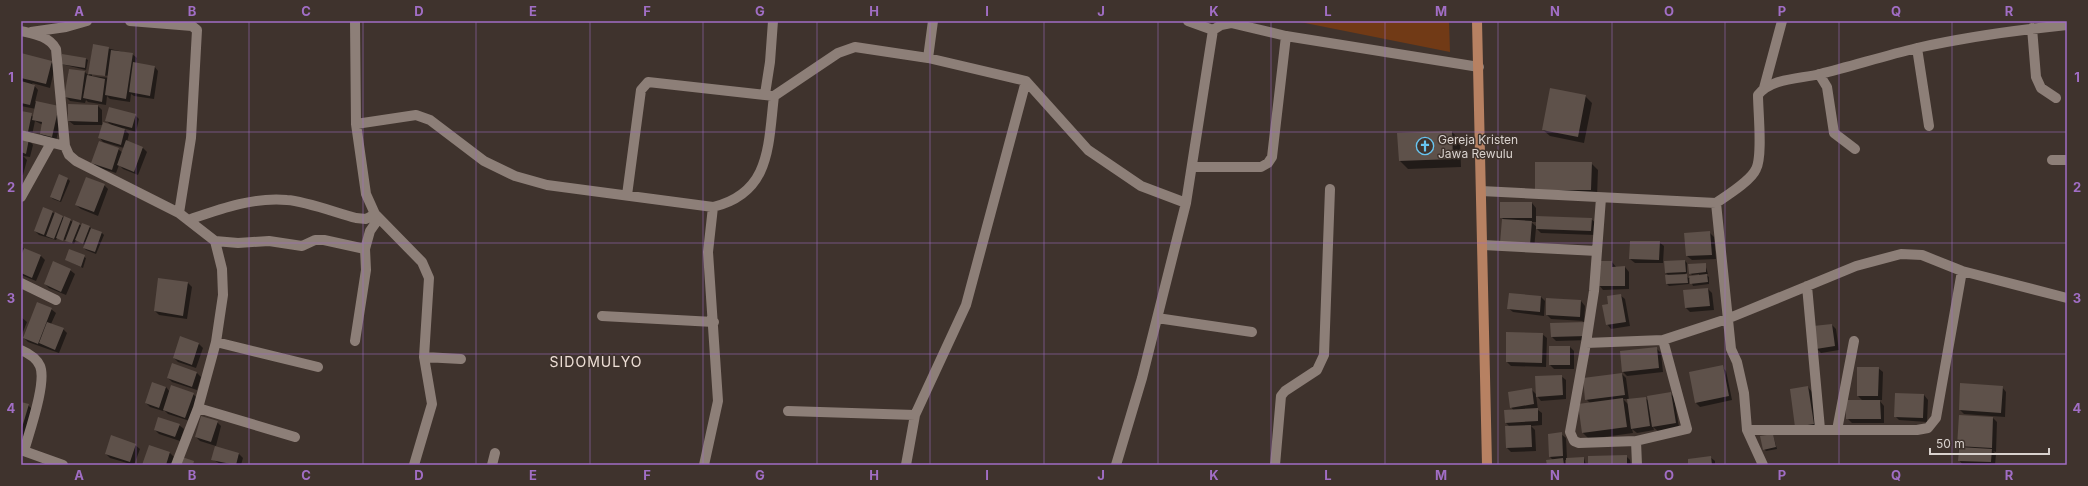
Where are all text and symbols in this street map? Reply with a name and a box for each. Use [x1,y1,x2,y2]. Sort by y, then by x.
text: A [74,3,84,19]
text: B [188,3,197,19]
text: C [301,3,311,19]
text: D [414,3,424,19]
text: E [529,3,537,19]
text: F [643,3,651,19]
text: G [755,3,765,19]
text: H [869,3,879,19]
text: I [985,3,989,19]
text: J [1097,3,1105,19]
text: K [1209,3,1219,19]
text: L [1324,3,1332,19]
text: M [1435,3,1447,19]
text: N [1550,3,1560,19]
text: O [1664,3,1674,19]
text: P [1778,3,1786,19]
text: Q [1891,3,1901,19]
text: R [2005,3,2014,19]
text: 1 [8,69,14,85]
text: 1 [2074,69,2080,85]
place label: Gereja Kristen Jawa Rewulu [1438,132,1518,161]
church icon: Gereja Kristen Jawa Rewulu [1415,136,1435,156]
text: 2 [7,179,15,195]
text: 2 [2073,179,2081,195]
text: 3 [7,290,15,306]
text: 3 [2073,290,2081,306]
district label: SIDOMULYO [550,353,642,370]
text: 4 [7,400,16,416]
text: 4 [2073,400,2082,416]
scale bar [1930,430,2049,456]
text: 50 m [1936,436,1965,451]
text: A [74,467,84,483]
text: B [188,467,197,483]
text: C [301,467,311,483]
text: D [414,467,424,483]
text: E [529,467,537,483]
text: F [643,467,651,483]
text: G [755,467,765,483]
text: H [869,467,879,483]
text: I [985,467,989,483]
text: J [1097,467,1105,483]
text: K [1209,467,1219,483]
text: L [1324,467,1332,483]
text: M [1435,467,1447,483]
text: N [1550,467,1560,483]
text: O [1664,467,1674,483]
text: P [1778,467,1786,483]
text: Q [1891,467,1901,483]
text: R [2005,467,2014,483]

